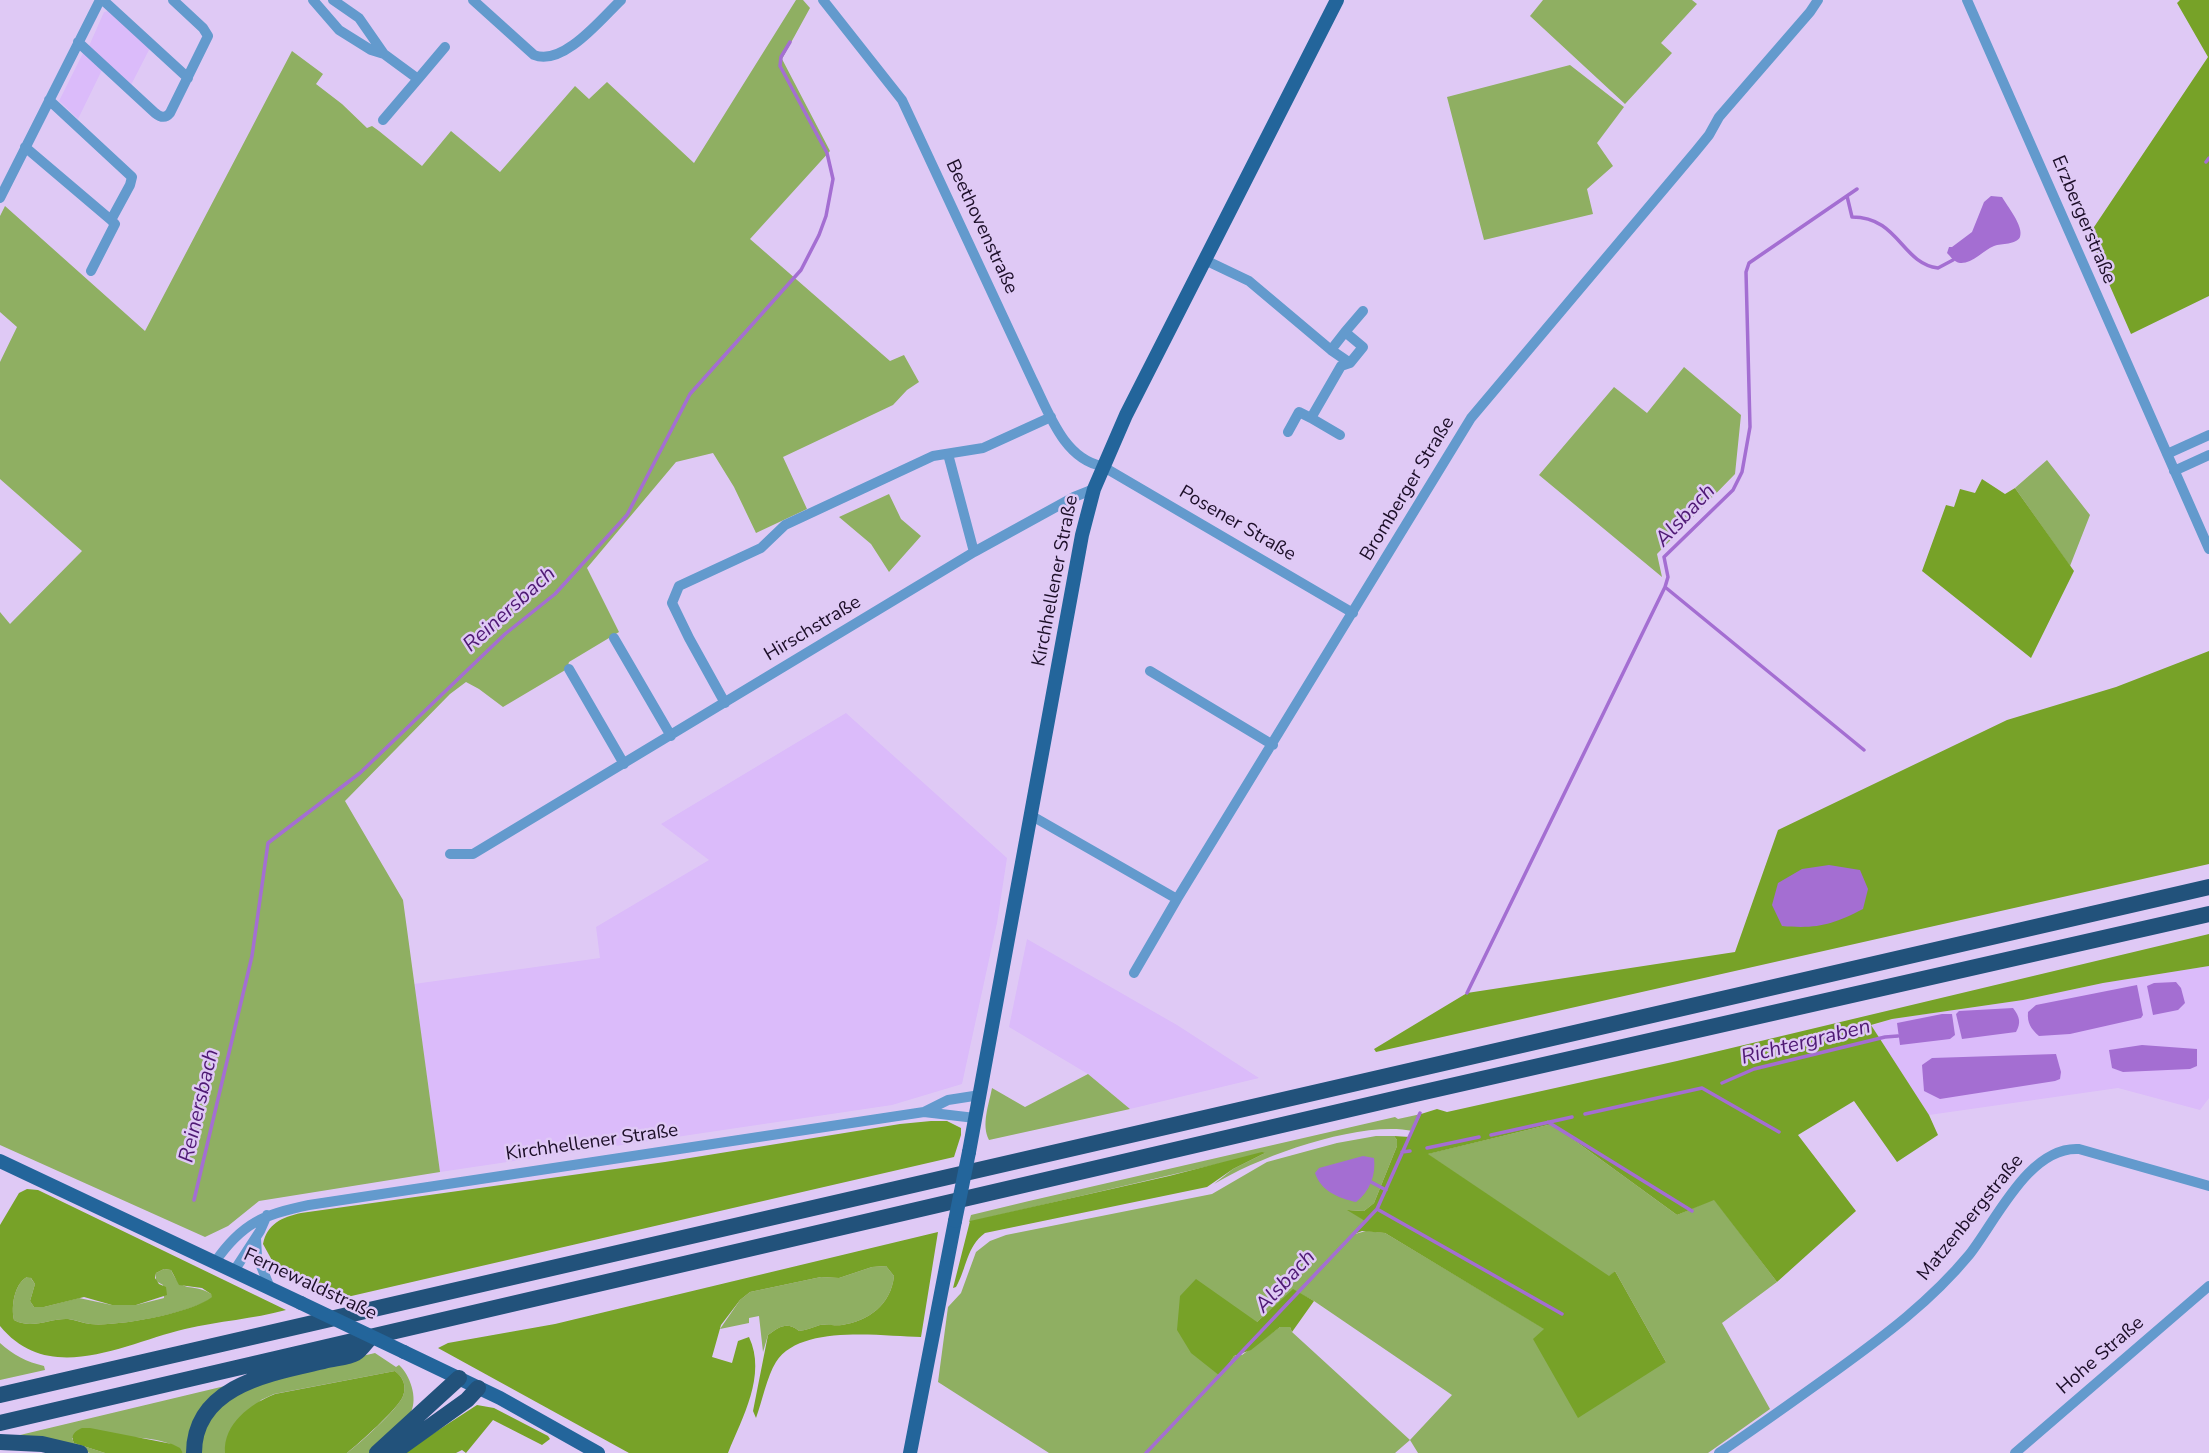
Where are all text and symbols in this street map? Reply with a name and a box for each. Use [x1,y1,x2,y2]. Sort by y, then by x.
street label: Erzbergerstraße [2046,153,2120,287]
street label: Beethovenstraße [940,156,1022,298]
street label: Bromberger Straße [1356,413,1460,565]
water label: Alsbach [1651,479,1721,553]
street label: Posener Straße [1175,481,1299,567]
street label: Kirchhellener Straße [1028,493,1084,669]
water label: Reinersbach [459,562,561,658]
street label: Hirschstraße [761,591,865,667]
water label: Richtergraben [1739,1015,1873,1071]
water label: Reinersbach [175,1047,225,1165]
street label: Kirchhellener Straße [504,1120,680,1166]
street label: Matzenbergstraße [1913,1150,2029,1286]
street label: Fernewaldstraße [240,1244,380,1326]
water label: Alsbach [1251,1245,1321,1319]
street label: Hohe Straße [2053,1312,2149,1400]

